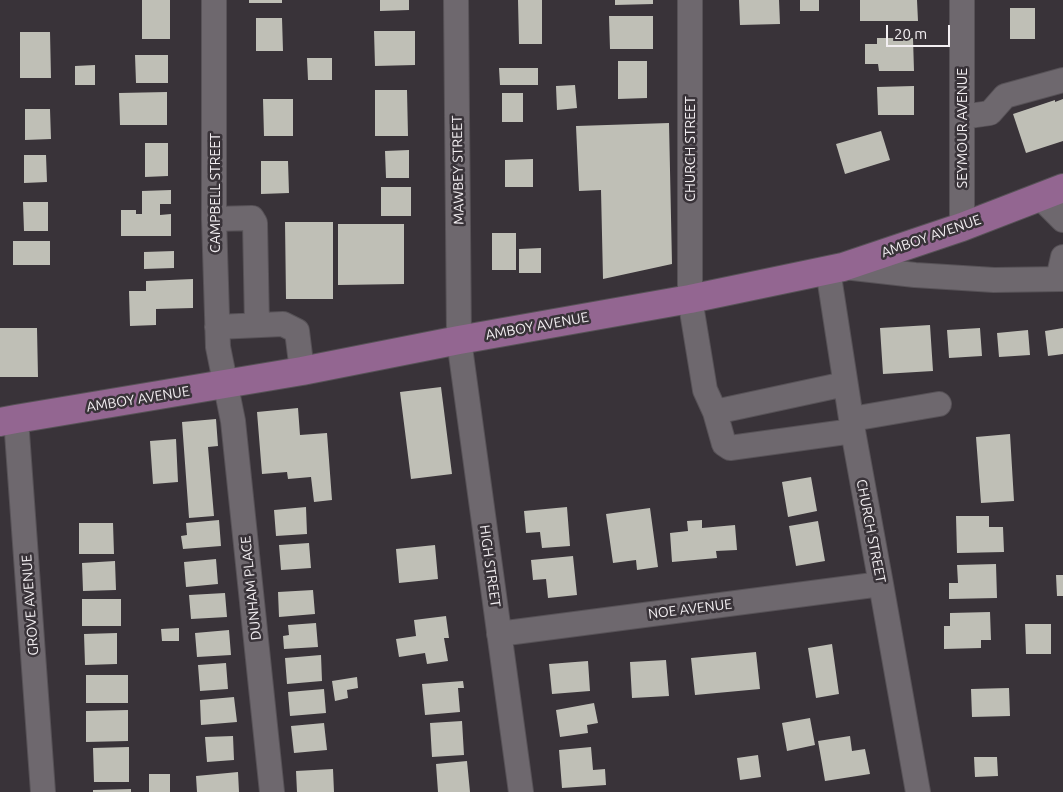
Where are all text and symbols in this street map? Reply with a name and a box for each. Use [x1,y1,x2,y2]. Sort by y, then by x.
scale bar [888,15,952,47]
text: 20 m [894,25,927,42]
street label: SEYMOUR AVENUE [954,68,970,188]
street label: CHURCH STREET [682,96,698,202]
street label: MAWBEY STREET [449,115,467,225]
street label: CAMPBELL STREET [207,133,223,253]
street label: AMBOY AVENUE [879,211,983,261]
street label: AMBOY AVENUE [484,309,590,343]
street label: AMBOY AVENUE [85,383,191,415]
street label: CHURCH STREET [853,478,889,584]
street label: HIGH STREET [476,524,504,608]
street label: DUNHAM PLACE [237,535,265,641]
street label: GROVE AVENUE [18,554,42,656]
street label: NOE AVENUE [647,596,733,622]

